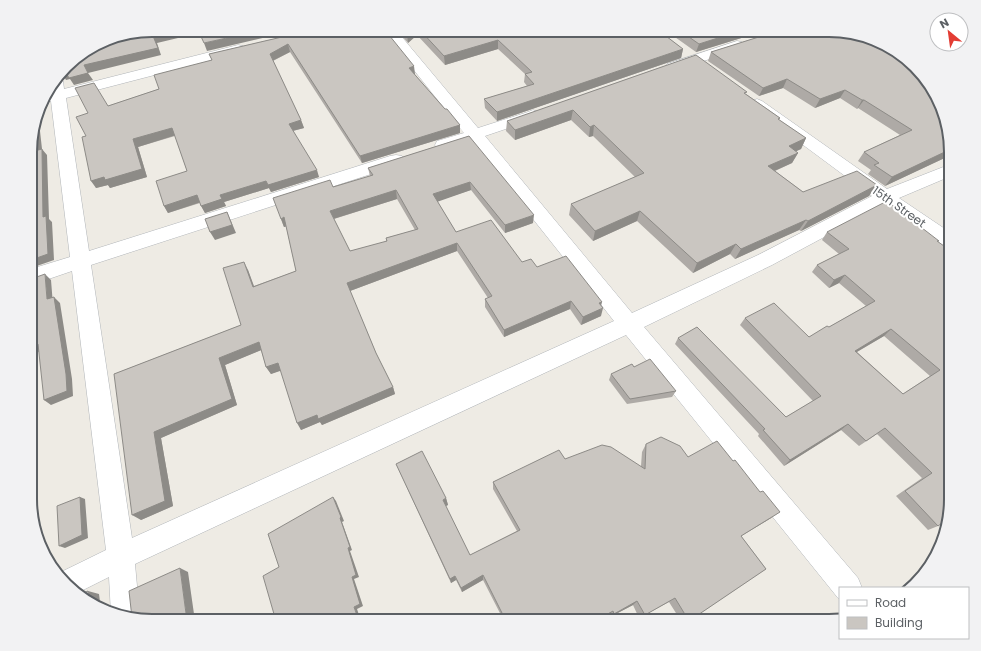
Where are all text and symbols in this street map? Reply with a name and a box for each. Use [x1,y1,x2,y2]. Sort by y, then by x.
north arrow [929,12,969,52]
text: N [937,14,952,32]
street label: 15th Street [869,182,929,231]
legend [839,587,969,639]
text: Road [875,594,906,611]
text: Building [875,614,923,631]

